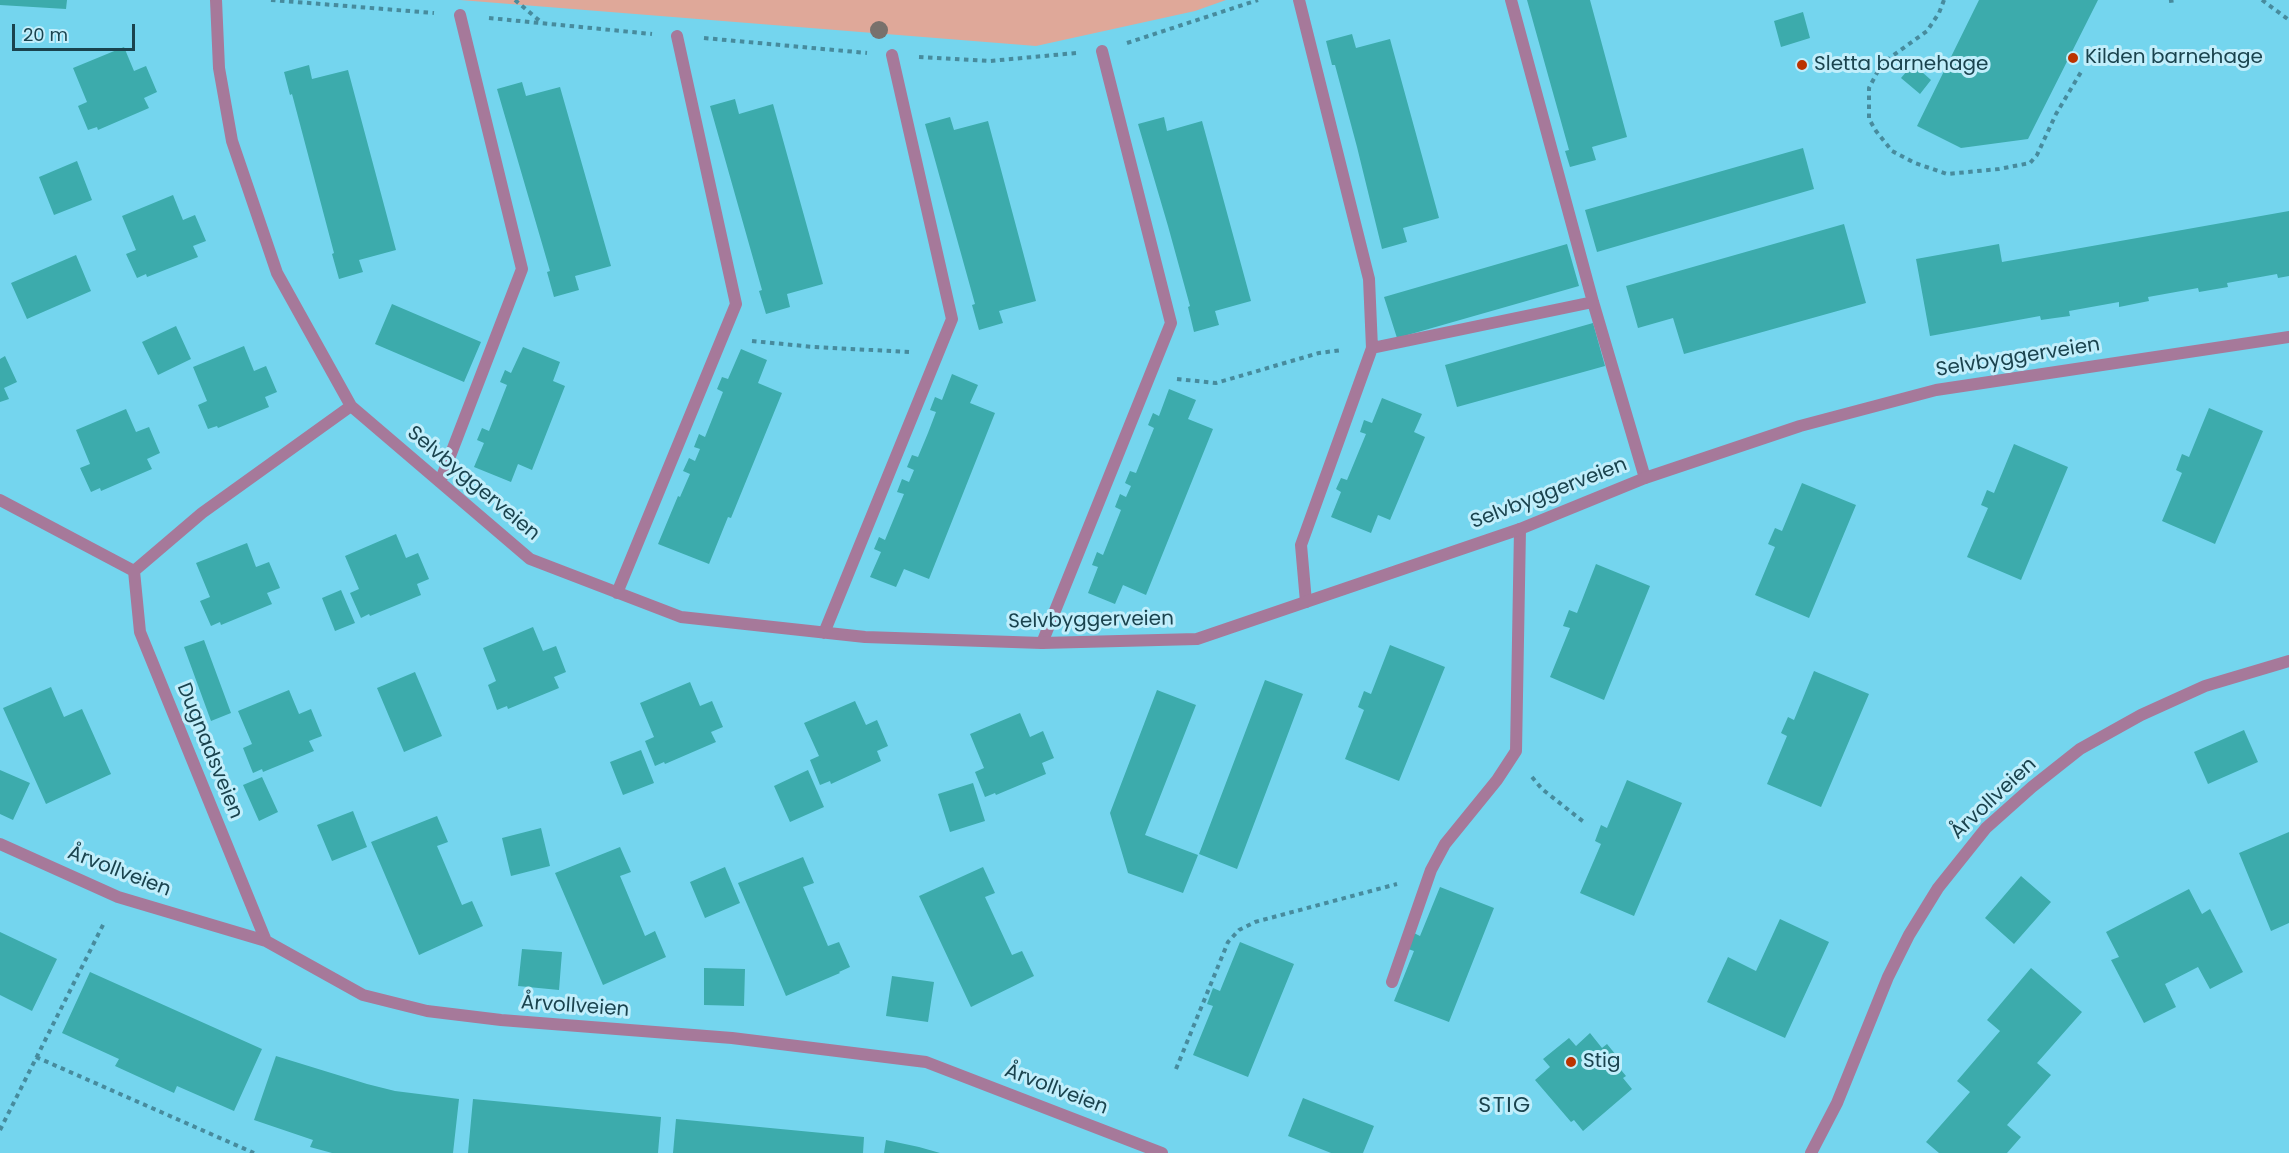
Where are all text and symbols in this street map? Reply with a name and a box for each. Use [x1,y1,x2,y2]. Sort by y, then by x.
scale bar [15,12,138,50]
text: 20 m [23,22,68,47]
place label: Kilden barnehage [2085,46,2263,70]
marker: Kilden barnehage [2066,51,2080,65]
place label: Sletta barnehage [1814,53,1988,77]
marker: Sletta barnehage [1795,58,1809,72]
street label: Selvbyggerveien [1934,333,2102,383]
street label: Selvbyggerveien [402,422,544,546]
street label: Selvbyggerveien [1467,453,1631,535]
street label: Selvbyggerveien [1008,608,1174,634]
street label: Dugnadsveien [171,680,247,822]
street label: Årvollveien [1946,753,2042,845]
street label: Årvollveien [64,841,174,903]
street label: Årvollveien [520,991,630,1023]
place label: Stig [1583,1050,1620,1074]
marker: Stig [1564,1055,1578,1069]
street label: Årvollveien [1001,1059,1111,1121]
district label: STIG [1478,1093,1532,1119]

